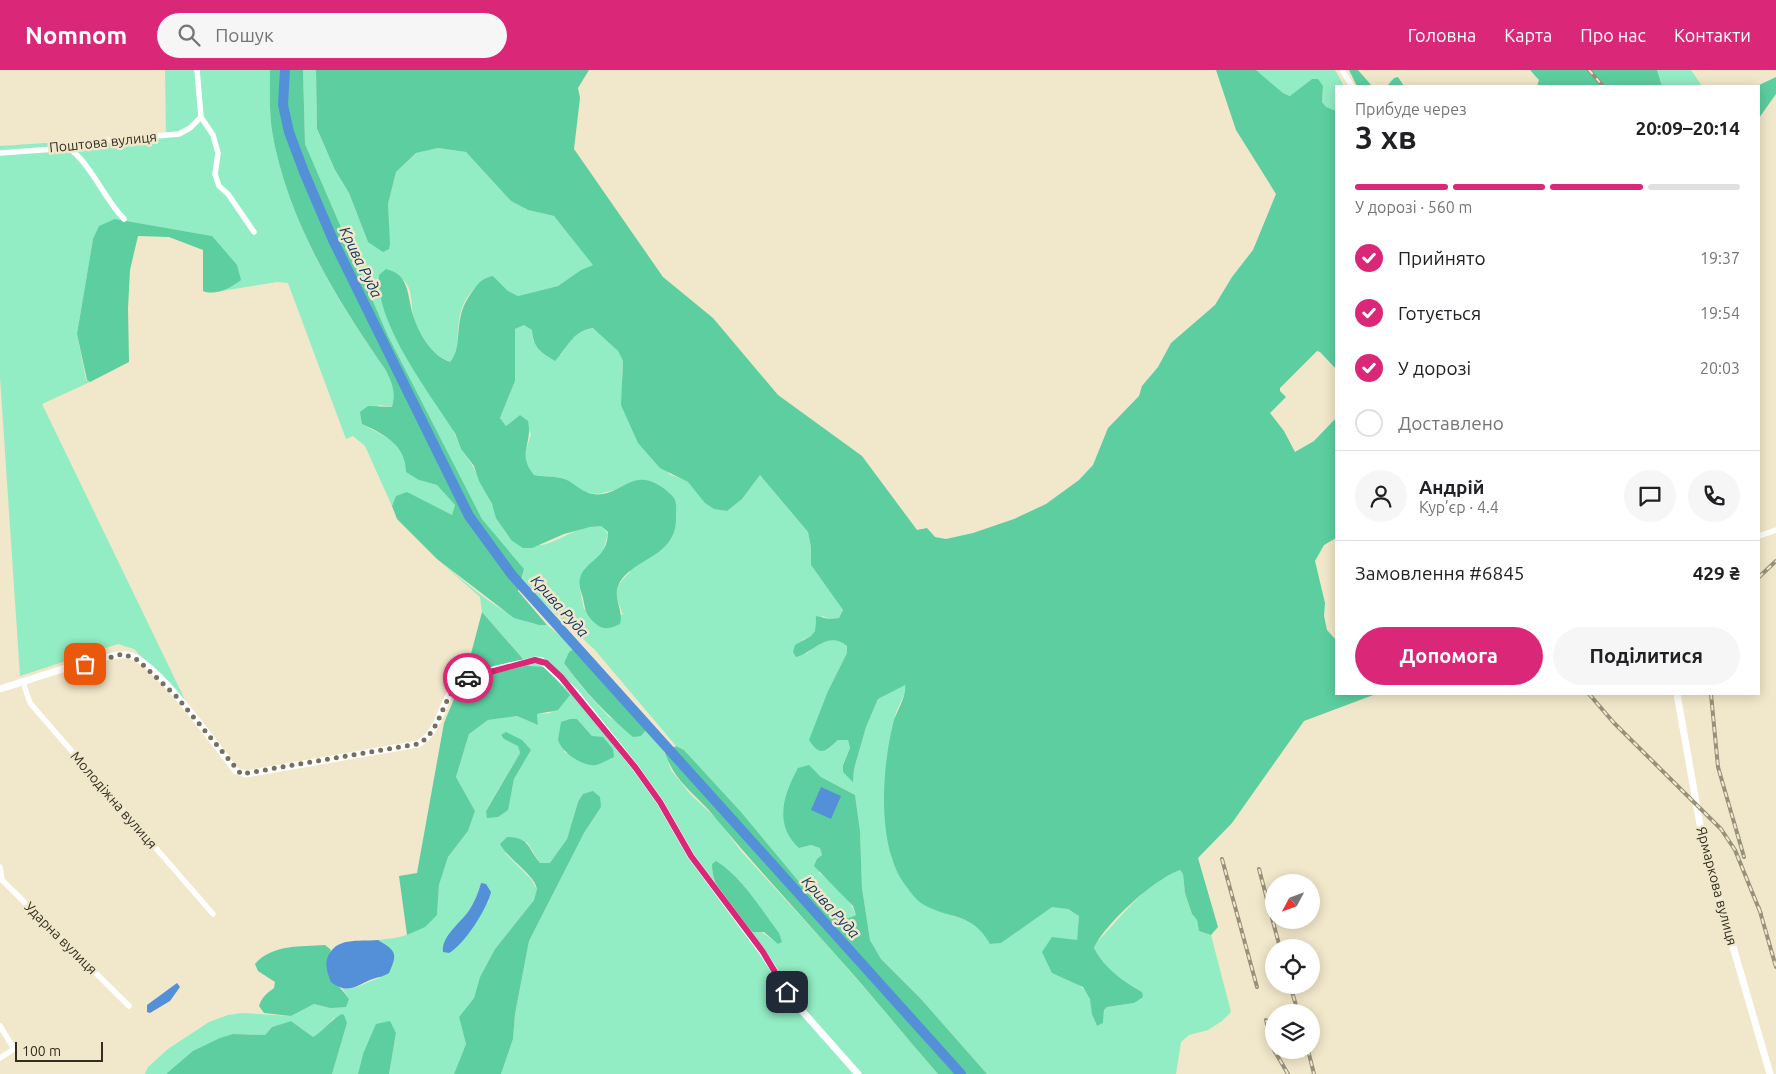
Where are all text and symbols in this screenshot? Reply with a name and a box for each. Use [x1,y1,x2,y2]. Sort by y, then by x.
search box [157,13,507,58]
icon: search [175,21,203,49]
text: Nomnom [25,22,127,49]
text: Пошук [215,24,274,46]
text: Головна [1408,25,1476,45]
text: Карта [1504,25,1552,45]
text: Про нас [1580,25,1646,45]
text: Контакти [1674,25,1751,45]
text: Прибуде через [1355,100,1467,118]
text: 20:09–20:14 [1635,117,1740,139]
text: 3 хв [1355,119,1417,155]
street label: Поштова вулиця [48,128,158,156]
text: У дорозі · 560 m [1355,198,1472,216]
water label: Крива Руда [336,224,386,300]
icon: check [1355,244,1383,272]
text: Прийнято [1398,247,1486,269]
text: 19:37 [1700,249,1740,267]
icon: check [1355,299,1383,327]
text: Готується [1398,302,1481,324]
text: 19:54 [1700,304,1740,322]
icon: check [1355,354,1383,382]
text: У дорозі [1398,357,1471,379]
text: 20:03 [1700,359,1740,377]
text: Доставлено [1398,412,1504,434]
button: person [1355,470,1407,522]
button: chat [1624,470,1676,522]
button: phone [1688,470,1740,522]
text: Андрій [1419,476,1484,498]
text: Кур’єр · 4.4 [1419,498,1499,516]
text: Замовлення #6845 [1355,562,1525,584]
text: 429 ₴ [1693,562,1740,584]
water label: Крива Руда [528,572,592,640]
button: Допомога [1355,627,1543,685]
button: Поділитися [1553,627,1740,685]
pin [64,643,106,685]
icon: bag [71,650,99,678]
courier [443,653,493,703]
icon: car [454,664,482,692]
street label: Молодіжна вулиця [67,748,161,852]
street label: Ярмаркова вулиця [1693,825,1741,947]
water label: Крива Руда [799,873,863,941]
north arrow [1265,874,1320,929]
map controls [1265,874,1320,1059]
street label: Ударна вулиця [22,899,100,977]
button: locate [1265,939,1320,994]
pin [766,971,808,1013]
icon: home [773,978,801,1006]
button: layers [1265,1004,1320,1059]
scale bar [15,1039,102,1062]
text: 100 m [22,1043,61,1059]

